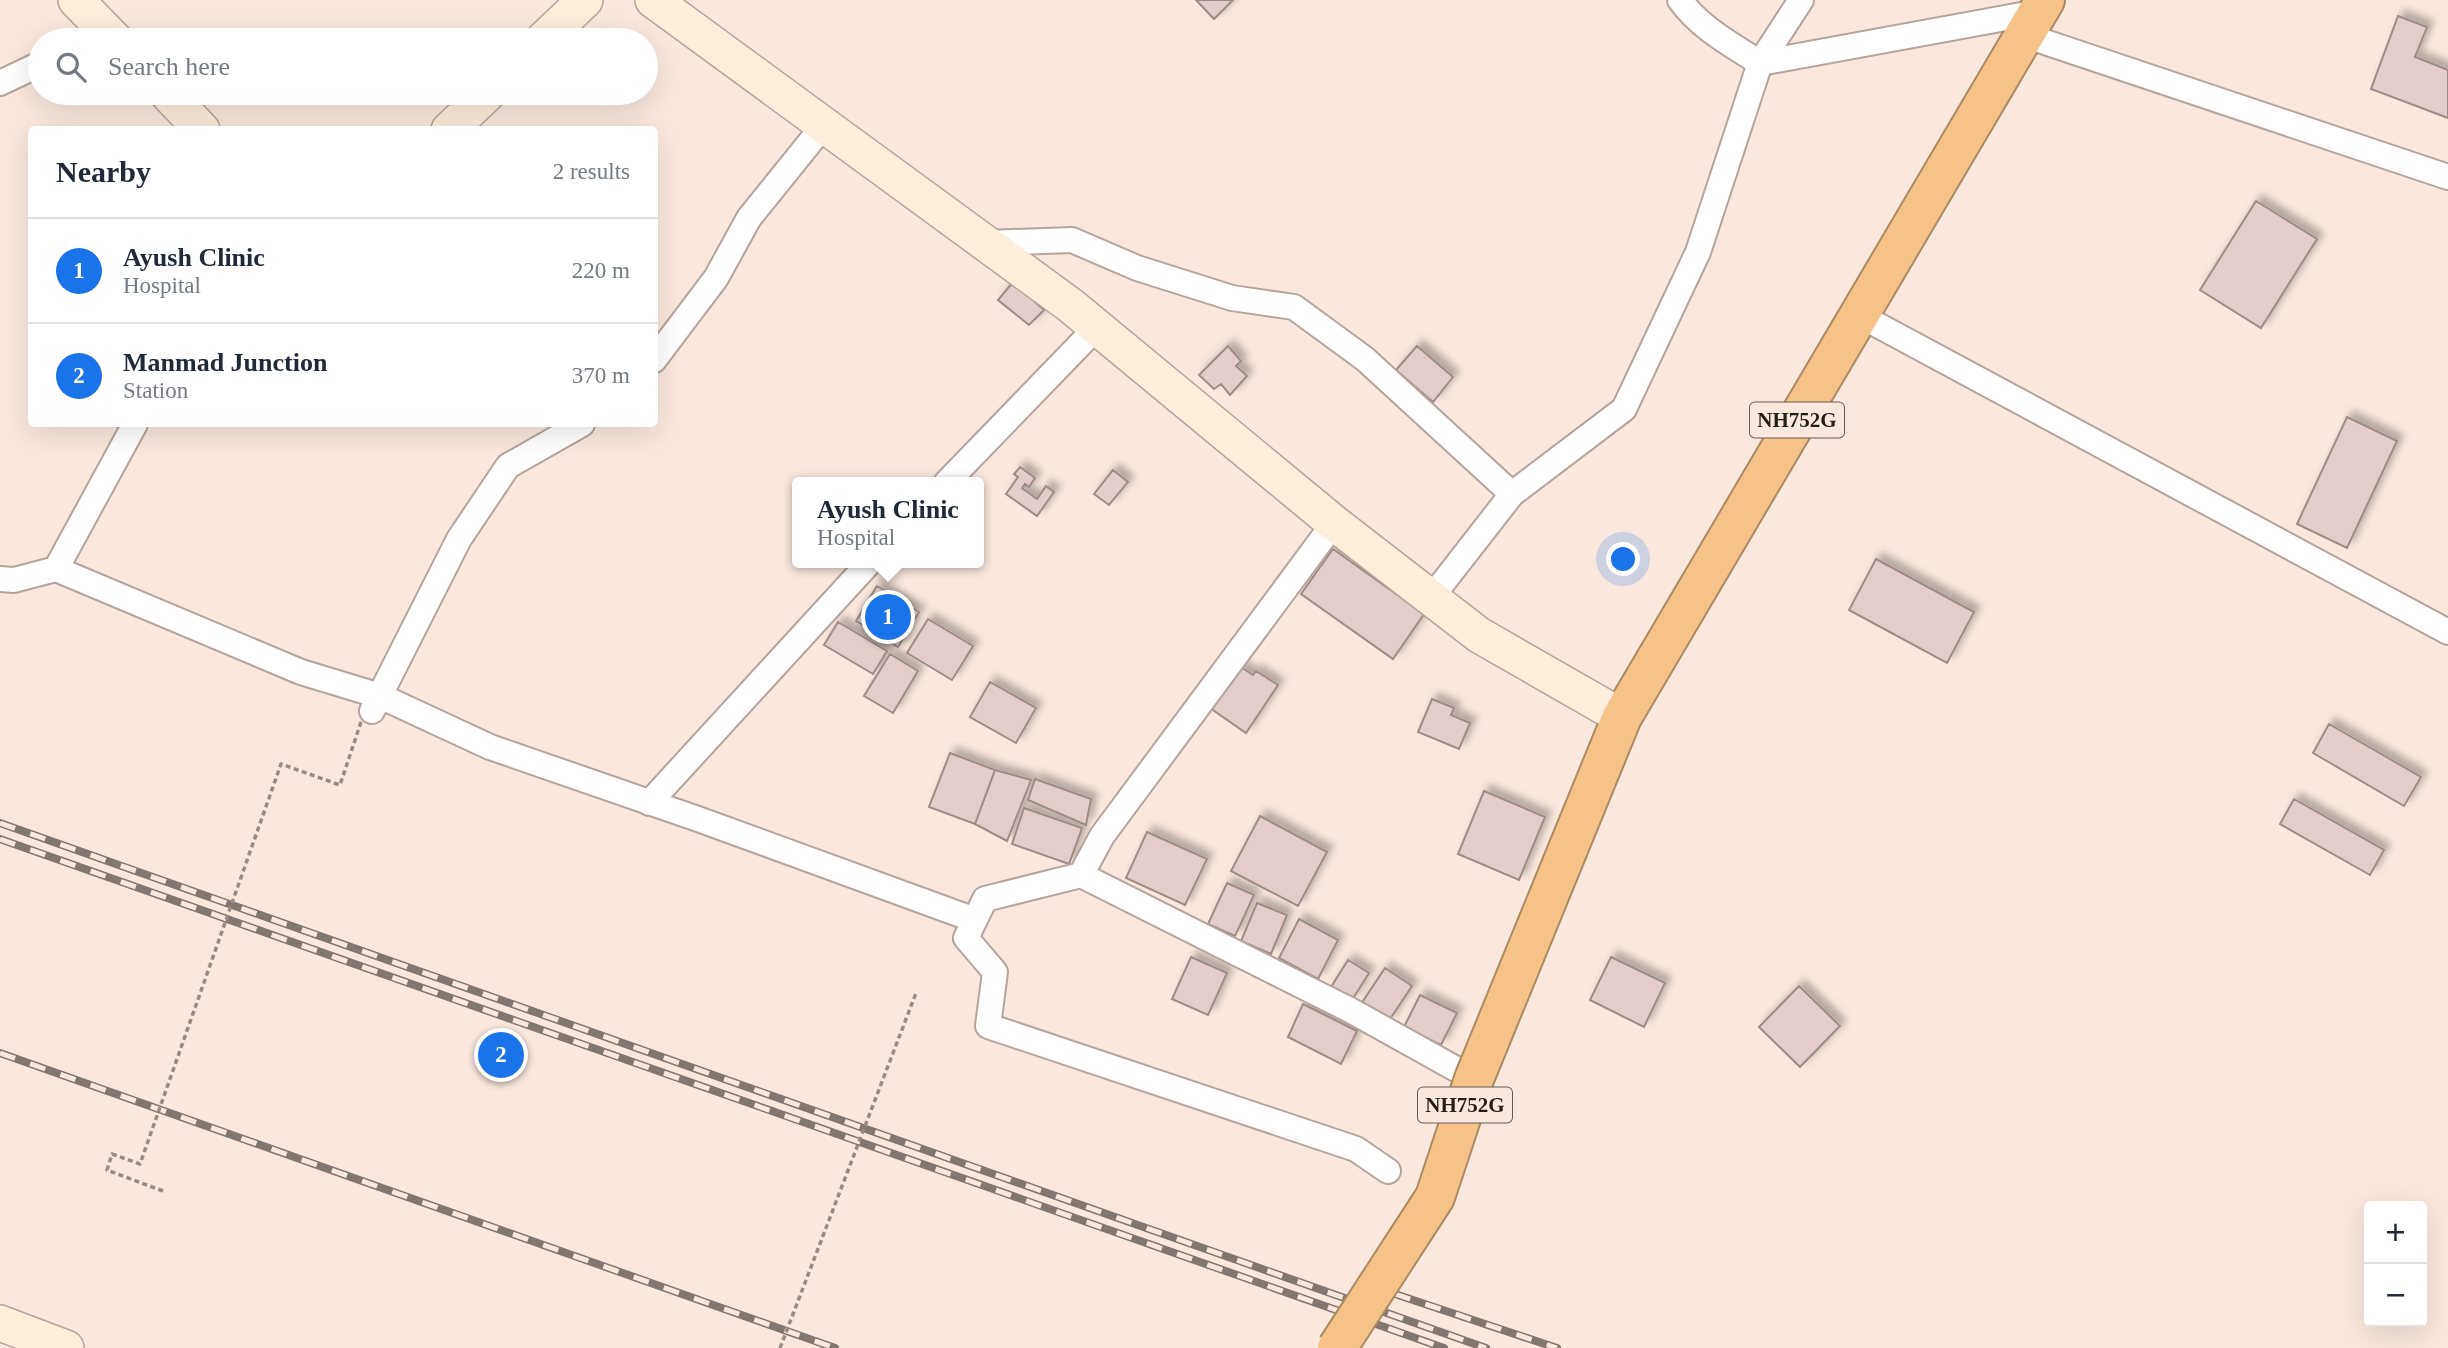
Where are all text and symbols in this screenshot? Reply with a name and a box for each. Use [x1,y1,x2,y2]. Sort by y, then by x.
search box [28,28,658,105]
icon: search [52,48,90,86]
text: Search here [108,52,230,81]
text: Nearby [56,155,151,188]
text: 2 results [553,159,630,184]
text: Ayush Clinic [123,243,265,272]
text: 1 [73,258,85,283]
text: 220 m [572,258,630,283]
text: Hospital [123,273,201,298]
text: Manmad Junction [123,348,327,377]
text: 2 [73,363,85,388]
text: 370 m [572,363,630,388]
text: Station [123,378,188,403]
road number: NH752G [1750,402,1844,438]
popup [792,477,984,568]
text: Ayush Clinic [817,495,959,524]
text: Hospital [817,525,895,550]
your location [1606,542,1640,576]
pin: 1 [865,591,911,643]
pin: 2 [478,1029,524,1081]
road number: NH752G [1418,1088,1512,1122]
map controls [2364,1201,2427,1327]
button: + [2364,1201,2427,1264]
button: − [2364,1264,2427,1327]

